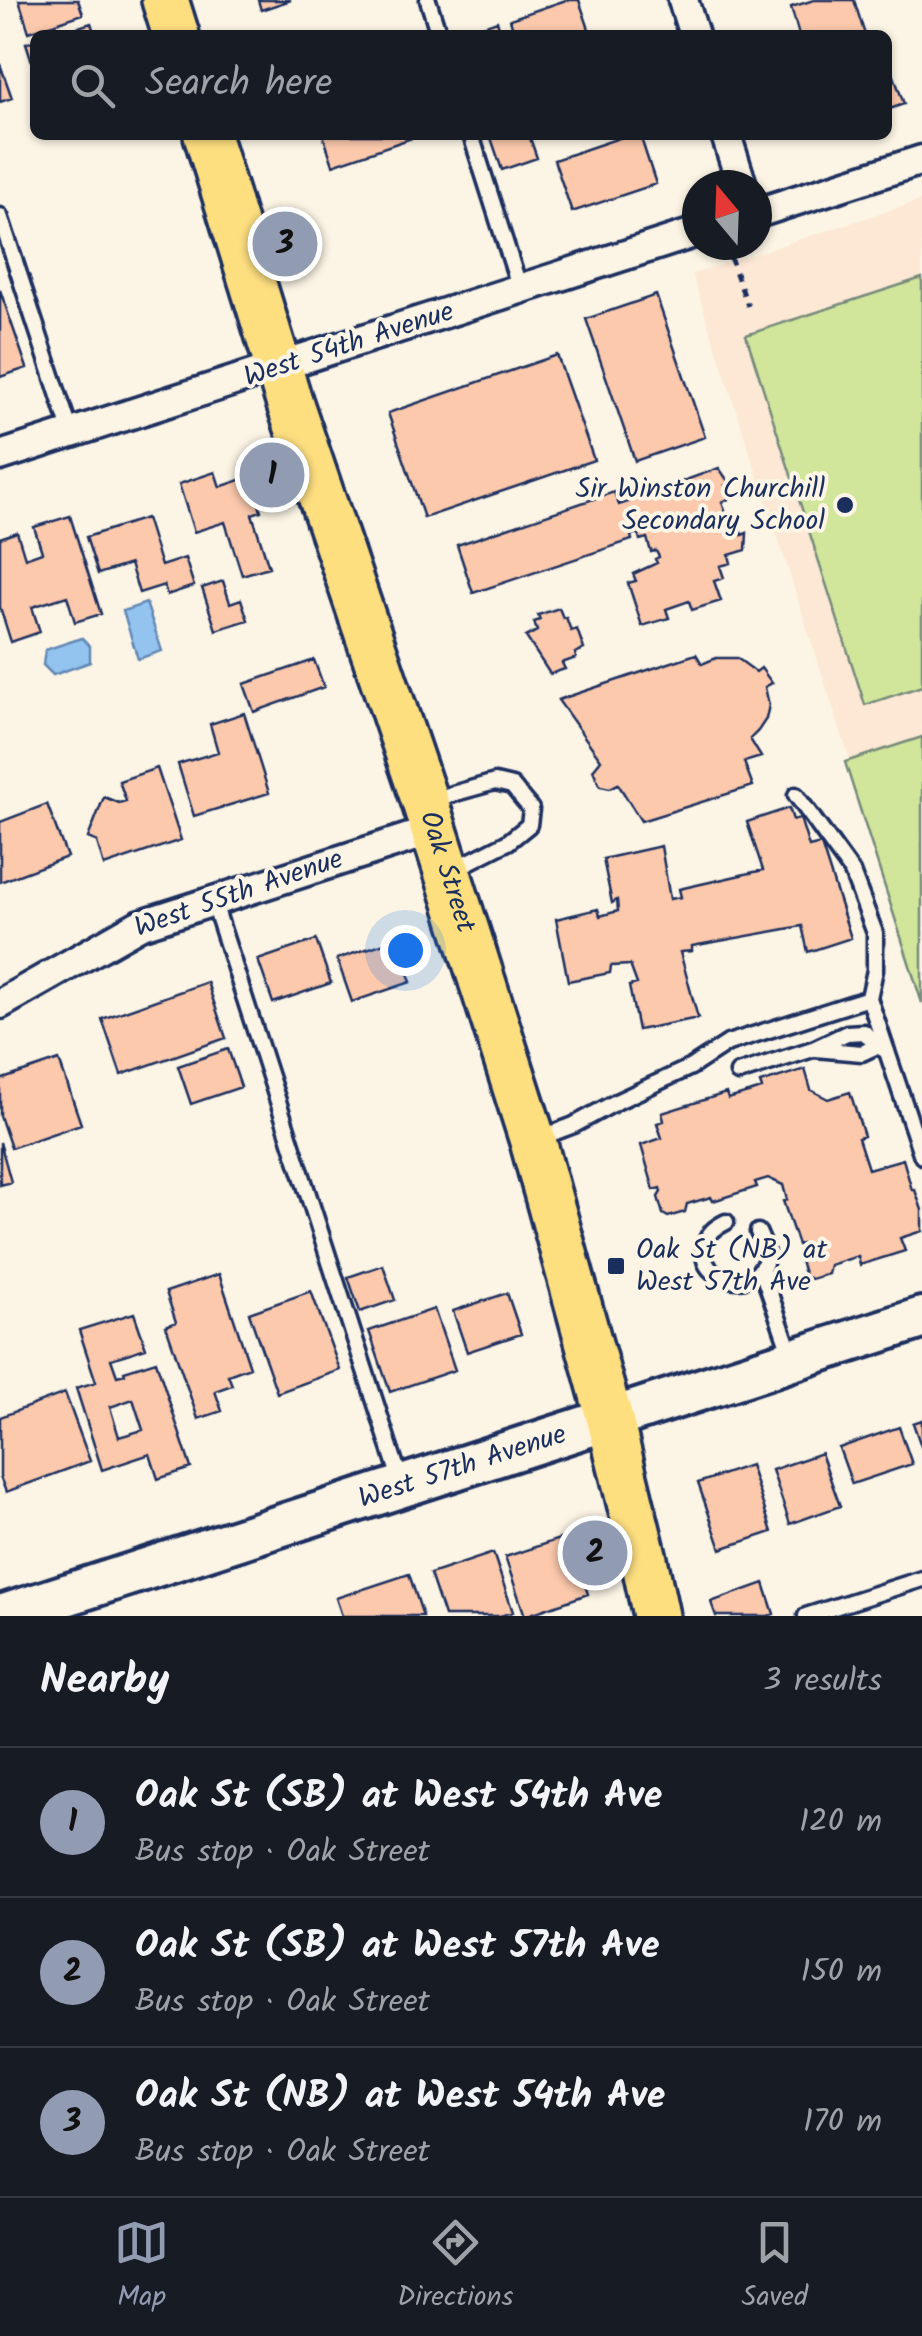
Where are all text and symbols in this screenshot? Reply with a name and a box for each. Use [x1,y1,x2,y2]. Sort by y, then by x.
search box [30,30,892,140]
text: Search here [145,55,332,115]
icon: search [65,58,120,113]
north arrow [682,170,772,260]
pin: 3 [252,206,318,282]
street label: West 54th Avenue [238,290,460,400]
pin: 1 [240,438,304,512]
place label: Sir Winston Churchill Secondary School [576,467,825,544]
marker: Sir Winston Churchill Secondary School [834,494,856,516]
street label: Oak Street [407,805,488,940]
street label: West 55th Avenue [129,837,350,951]
your location [380,925,431,976]
place label: Oak St (NB) at West 57th Ave [636,1228,828,1305]
marker: Oak St (NB) at West 57th Ave [605,1255,627,1277]
street label: West 57th Avenue [353,1412,573,1521]
pin: 2 [562,1516,628,1590]
text: Nearby [40,1648,169,1715]
text: 3 results [763,1656,882,1707]
text: Oak St (SB) at West 54th Ave [135,1767,662,1827]
text: 1 [68,1797,77,1848]
text: 120 m [799,1797,882,1848]
text: Bus stop · Oak Street [135,1827,430,1878]
text: Oak St (SB) at West 57th Ave [135,1917,660,1977]
text: 2 [63,1947,82,1998]
text: 150 m [800,1947,882,1998]
text: Bus stop · Oak Street [135,1977,430,2028]
text: Oak St (NB) at West 54th Ave [135,2067,665,2127]
text: 3 [64,2097,81,2148]
text: 170 m [803,2097,882,2148]
text: Bus stop · Oak Street [135,2127,430,2178]
tab: Map [114,2215,169,2320]
tab: Directions [397,2215,513,2320]
tab: Saved [742,2215,808,2320]

